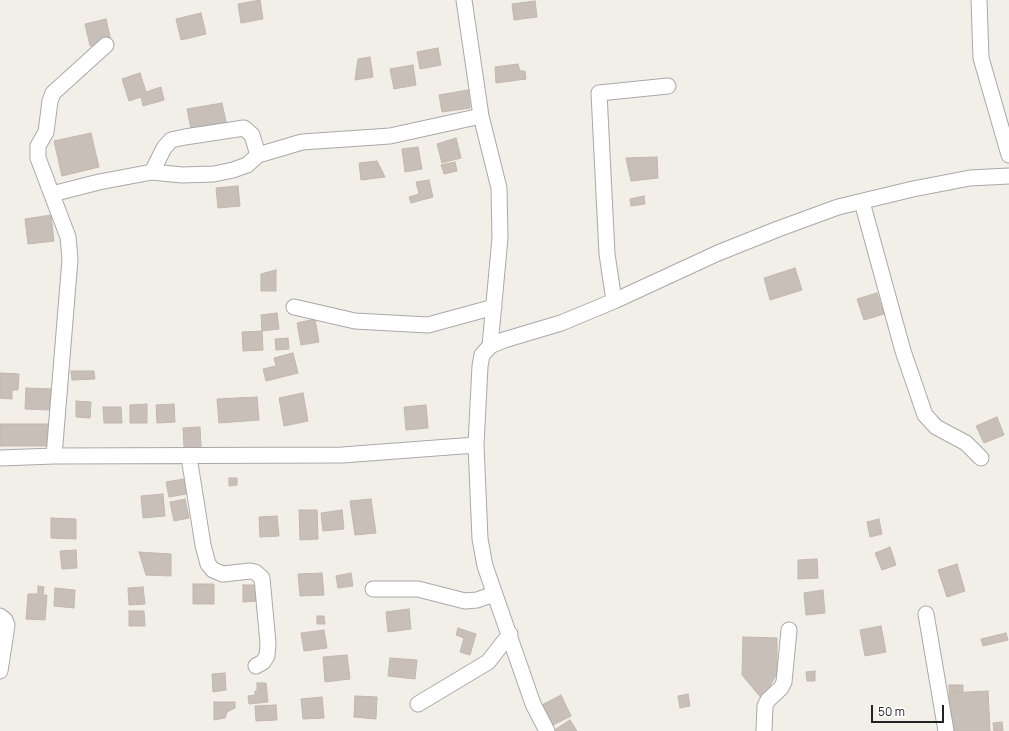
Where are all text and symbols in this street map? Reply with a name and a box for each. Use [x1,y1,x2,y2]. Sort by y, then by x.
scale bar [873,697,946,723]
text: 50 m [878,703,905,720]

